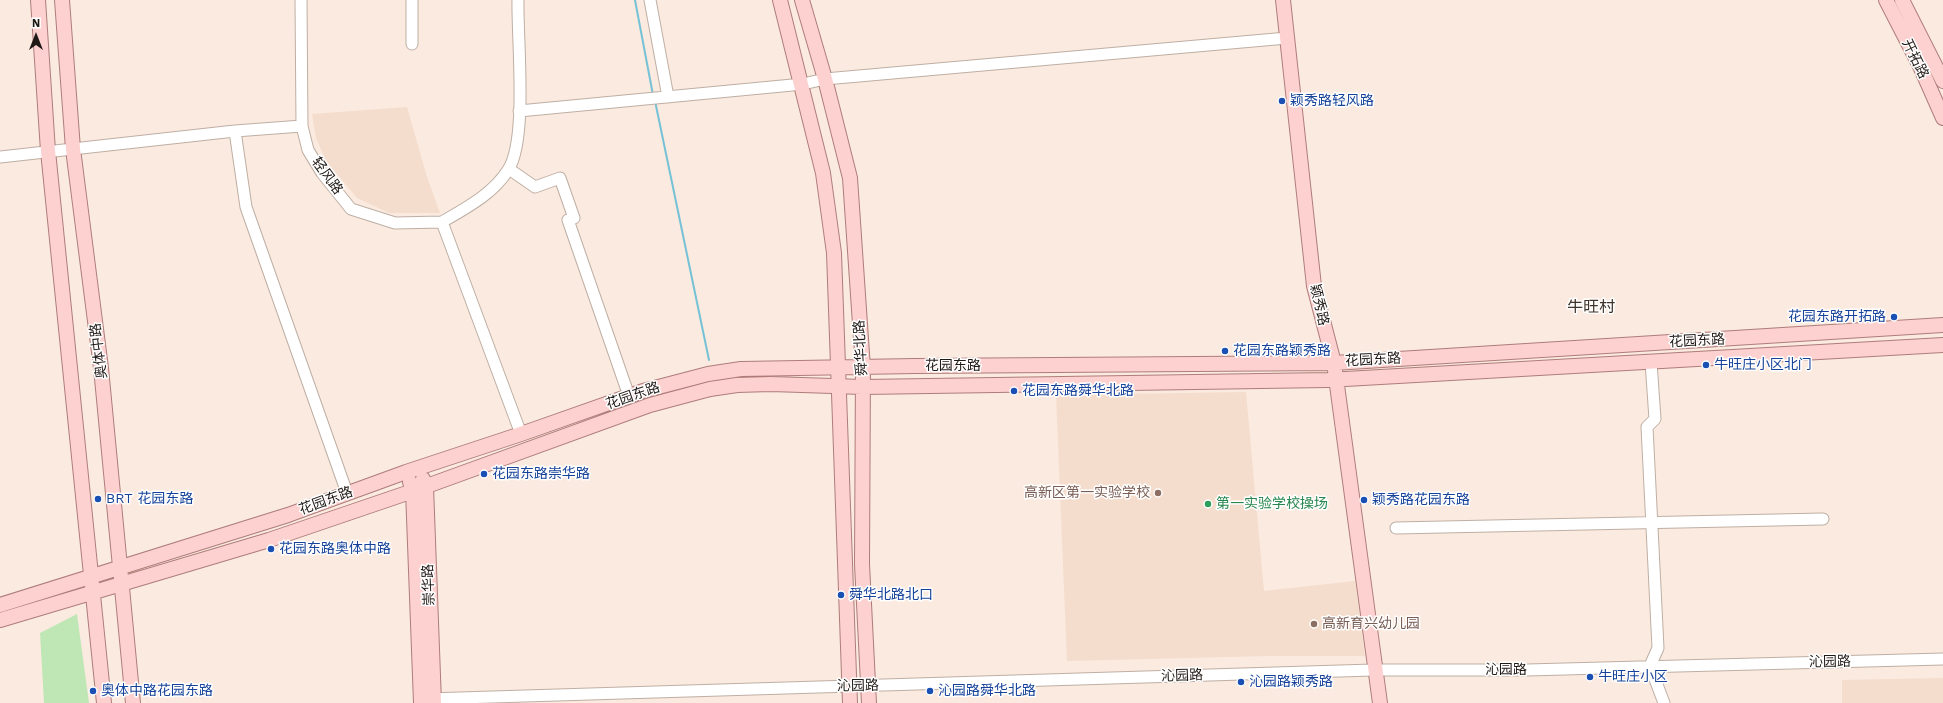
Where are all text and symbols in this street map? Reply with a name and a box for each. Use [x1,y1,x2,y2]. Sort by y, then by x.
north arrow [16,16,56,56]
text: N [32,17,40,30]
street label: 开拓路 [1898,36,1932,82]
place label: 颖秀路轻风路 [1290,93,1374,109]
marker: 颖秀路轻风路 [1277,96,1287,106]
street label: 轻风路 [308,154,346,198]
street label: 颖秀路 [1306,283,1332,327]
district label: 牛旺村 [1567,297,1615,317]
place label: 花园东路开拓路 [1788,309,1886,325]
marker: 花园东路开拓路 [1889,312,1899,322]
street label: 舜华北路 [851,320,871,376]
street label: 奥体中路 [87,322,111,380]
street label: 花园东路 [1669,331,1725,351]
place label: 花园东路颖秀路 [1233,343,1331,359]
marker: 花园东路颖秀路 [1220,346,1230,356]
street label: 花园东路 [1345,350,1401,370]
place label: 牛旺庄小区北门 [1714,357,1812,373]
street label: 花园东路 [925,358,981,374]
marker: 牛旺庄小区北门 [1701,360,1711,370]
street label: 花园东路 [604,379,662,413]
place label: 花园东路舜华北路 [1022,383,1134,399]
marker: 花园东路舜华北路 [1009,386,1019,396]
place label: 花园东路崇华路 [492,466,590,482]
marker: 花园东路崇华路 [479,469,489,479]
street label: 花园东路 [297,484,355,518]
place label: 高新区第一实验学校 [1024,485,1150,501]
marker: 高新区第一实验学校 [1153,488,1163,498]
place label: BRT 花园东路 [106,491,193,507]
place label: 颖秀路花园东路 [1372,492,1470,508]
marker: BRT 花园东路 [93,494,103,504]
marker: 颖秀路花园东路 [1359,495,1369,505]
place label: 第一实验学校操场 [1216,496,1328,512]
marker: 第一实验学校操场 [1203,499,1213,509]
place label: 花园东路奥体中路 [279,541,391,557]
marker: 花园东路奥体中路 [266,544,276,554]
street label: 崇华路 [420,564,438,606]
place label: 舜华北路北口 [849,587,933,603]
marker: 舜华北路北口 [836,590,846,600]
place label: 高新育兴幼儿园 [1322,616,1420,632]
marker: 高新育兴幼儿园 [1309,619,1319,629]
street label: 沁园路 [1809,653,1851,671]
street label: 沁园路 [1485,662,1527,678]
street label: 沁园路 [1161,667,1203,685]
place label: 牛旺庄小区 [1598,669,1668,685]
marker: 牛旺庄小区 [1585,672,1595,682]
place label: 沁园路颖秀路 [1249,674,1333,690]
street label: 沁园路 [837,677,879,695]
marker: 沁园路颖秀路 [1236,677,1246,687]
place label: 奥体中路花园东路 [101,683,213,699]
place label: 沁园路舜华北路 [938,683,1036,699]
marker: 奥体中路花园东路 [88,686,98,696]
marker: 沁园路舜华北路 [925,686,935,696]

